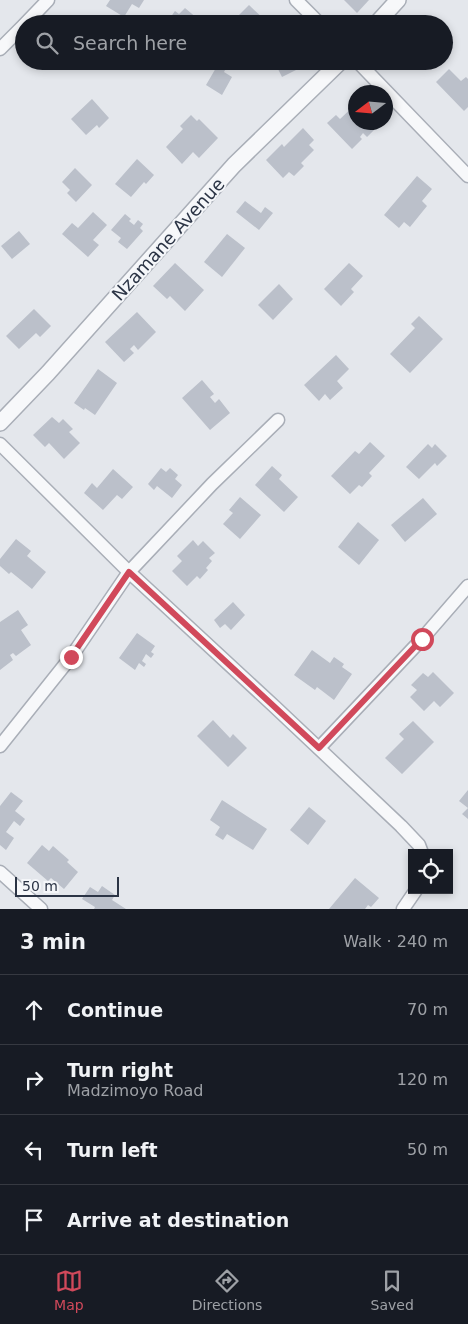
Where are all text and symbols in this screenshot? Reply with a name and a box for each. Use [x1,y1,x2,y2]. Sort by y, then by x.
search box [15,15,453,70]
icon: search [33,29,61,57]
text: Search here [73,32,187,54]
north arrow [348,85,393,130]
street label: Nzamane Avenue [107,173,229,305]
route start [411,628,434,651]
route end [60,646,83,669]
map controls [408,849,453,894]
button: locate [408,849,453,894]
scale bar [15,874,119,897]
text: 50 m [22,878,58,894]
text: 3 min [20,930,86,954]
text: Walk · 240 m [343,932,448,951]
icon: ahead [20,996,48,1024]
text: Continue [67,999,163,1021]
text: 70 m [407,1000,448,1019]
text: Turn right [67,1059,173,1081]
icon: right [20,1066,48,1094]
text: 120 m [397,1070,448,1089]
text: Madzimoyo Road [67,1081,203,1100]
icon: left [20,1136,48,1164]
text: Turn left [67,1139,158,1161]
text: 50 m [407,1140,448,1159]
icon: arrive [20,1206,48,1234]
text: Arrive at destination [67,1209,289,1231]
tab: Map [54,1267,84,1313]
tab: Directions [192,1267,262,1313]
tab: Saved [371,1267,414,1313]

